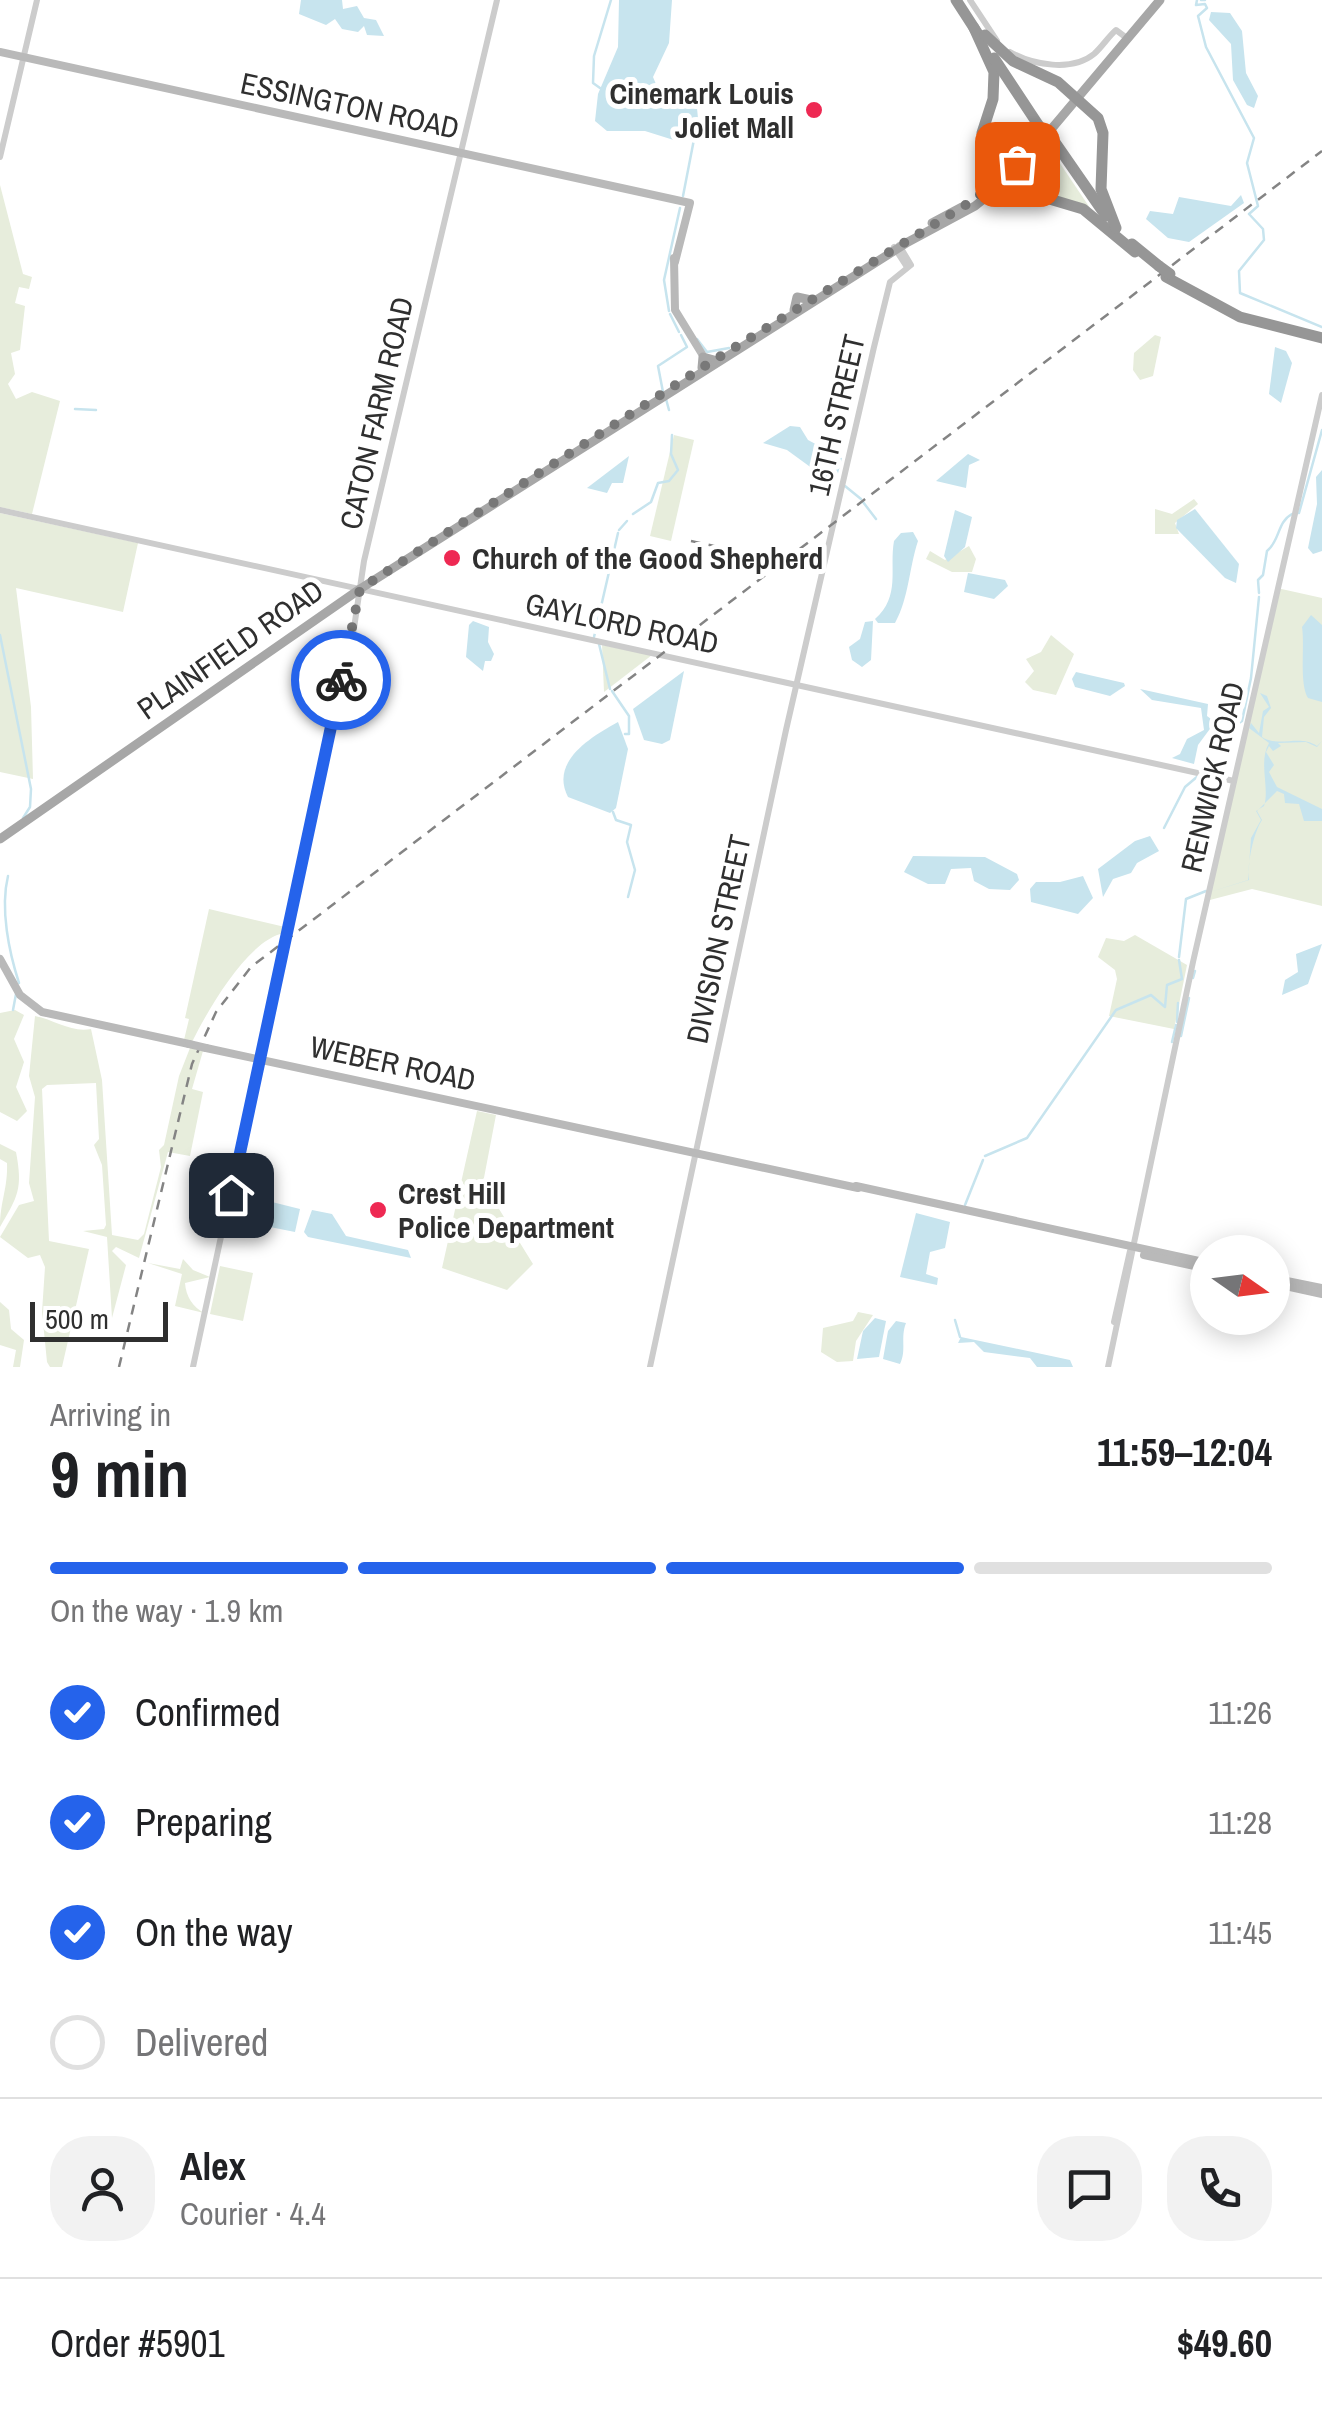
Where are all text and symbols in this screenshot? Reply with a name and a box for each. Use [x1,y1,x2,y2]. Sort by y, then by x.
street label: ESSINGTON ROAD [237,62,463,148]
place label: Cinemark Louis Joliet Mall [609,73,794,147]
marker: Cinemark Louis Joliet Mall [803,99,825,121]
pin [975,122,1060,207]
icon: bag [990,137,1045,192]
street label: CATON FARM ROAD [330,293,422,533]
street label: 16TH STREET [798,331,874,499]
place label: Church of the Good Shepherd [472,538,823,578]
marker: Church of the Good Shepherd [441,547,463,569]
street label: PLAINFIELD ROAD [129,570,331,728]
street label: GAYLORD ROAD [522,583,722,663]
courier [291,630,391,730]
icon: bike [314,653,369,708]
street label: RENWICK ROAD [1171,678,1253,876]
street label: DIVISION STREET [676,831,760,1047]
street label: WEBER ROAD [307,1026,479,1100]
pin [189,1153,274,1238]
icon: home [204,1168,259,1223]
place label: Crest Hill Police Department [398,1173,614,1247]
marker: Crest Hill Police Department [367,1199,389,1221]
north arrow [1190,1235,1290,1335]
map controls [1190,1235,1290,1335]
scale bar [30,1297,168,1342]
text: 500 m [45,1300,109,1338]
text: Arriving in [50,1393,171,1436]
text: 11:59–12:04 [1097,1427,1272,1478]
text: 9 min [50,1430,189,1517]
text: On the way · 1.9 km [50,1589,283,1632]
icon: check [50,1685,105,1740]
text: Confirmed [135,1687,280,1738]
text: 11:26 [1208,1691,1272,1734]
icon: check [50,1795,105,1850]
text: Preparing [135,1797,272,1848]
text: 11:28 [1208,1801,1272,1844]
icon: check [50,1905,105,1960]
text: On the way [135,1907,293,1958]
text: 11:45 [1208,1911,1272,1954]
text: Delivered [135,2017,268,2068]
button: person [50,2136,155,2241]
button: chat [1037,2136,1142,2241]
button: phone [1167,2136,1272,2241]
text: Alex [180,2141,246,2192]
text: Courier · 4.4 [180,2192,326,2235]
text: Order #5901 [50,2318,225,2369]
text: $49.60 [1177,2318,1272,2369]

